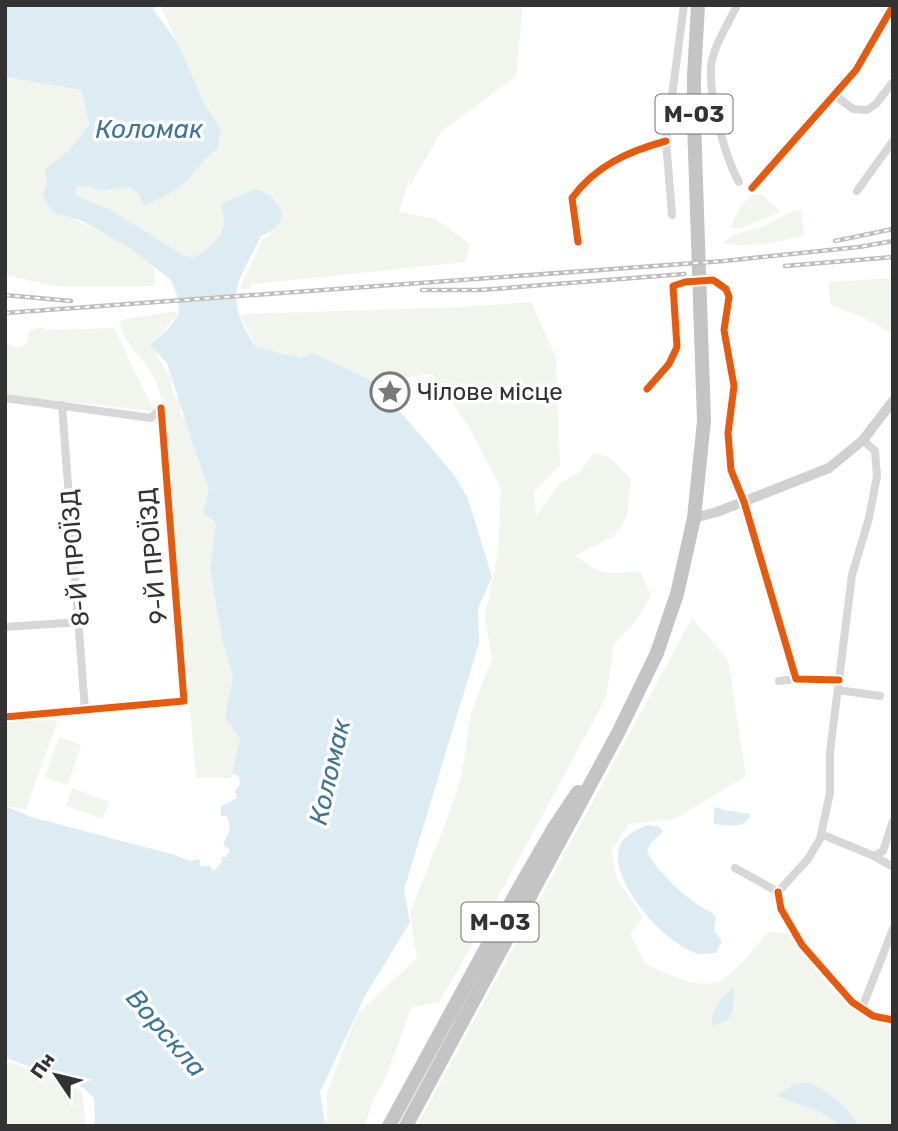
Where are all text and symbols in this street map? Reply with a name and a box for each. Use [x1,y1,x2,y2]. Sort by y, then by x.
road number: М-03 [656,94,732,134]
water label: Коломак [95,114,203,145]
place icon: Чілове місце [369,371,411,413]
place label: Чілове місце [417,378,563,406]
street label: 9-Й ПРОЇЗД [133,487,173,625]
street label: 8-Й ПРОЇЗД [55,488,95,628]
water label: Коломак [303,716,357,828]
road number: М-03 [462,903,538,942]
water label: Ворскла [119,983,213,1083]
north arrow [21,1040,91,1110]
text: Пн [26,1048,59,1083]

